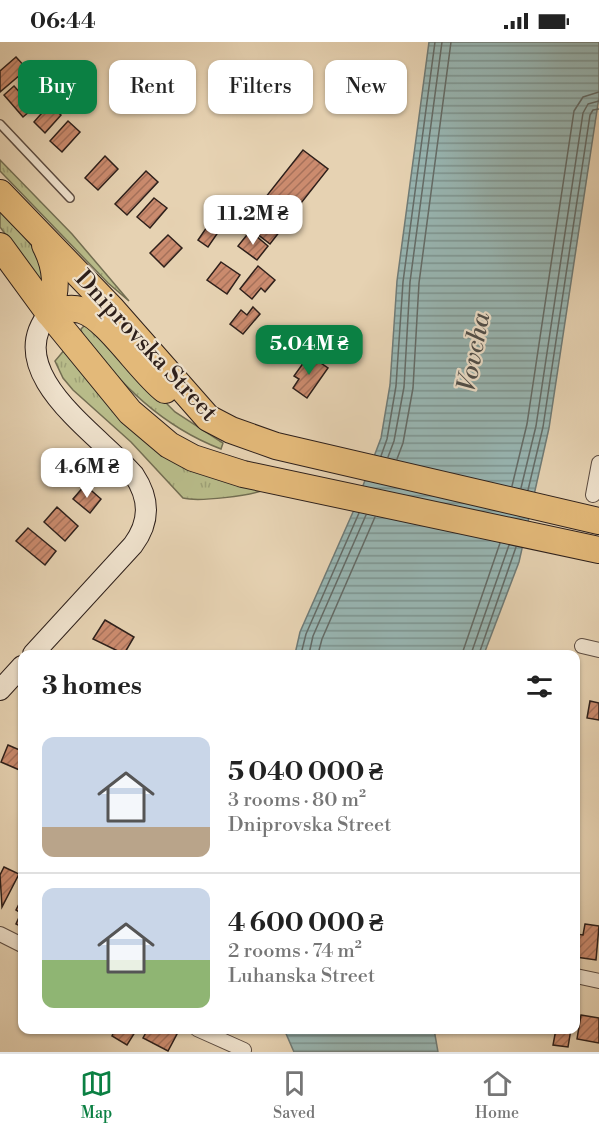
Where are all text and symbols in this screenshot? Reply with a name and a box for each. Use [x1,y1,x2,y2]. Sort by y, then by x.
text: 06:44 [30,8,96,35]
chip: Buy [18,60,97,114]
chip: Rent [109,60,196,114]
chip: Filters [208,60,313,114]
chip: New [325,60,407,114]
pin: 11.2M ₴ [198,195,308,246]
text: 11.2M ₴ [218,202,288,227]
street label: Dniprovska Street [68,264,224,428]
water label: Vovcha [451,309,497,394]
pin: 5.04M ₴ [254,325,364,376]
text: 5.04M ₴ [270,332,348,357]
pin: 4.6M ₴ [38,448,136,499]
text: 4.6M ₴ [55,455,119,480]
text: 3 homes [42,670,142,702]
icon: filters [523,670,556,703]
text: 5 040 000 ₴ [228,756,383,788]
icon: home [90,761,162,833]
text: 3 rooms · 80 m² [228,788,366,813]
text: Dniprovska Street [228,813,391,838]
text: 4 600 000 ₴ [228,907,383,939]
icon: home [90,912,162,984]
text: 2 rooms · 74 m² [228,939,362,964]
text: Luhanska Street [228,964,375,989]
tab: Map [80,1067,113,1123]
tab: Saved [273,1067,315,1123]
tab: Home [475,1067,519,1123]

